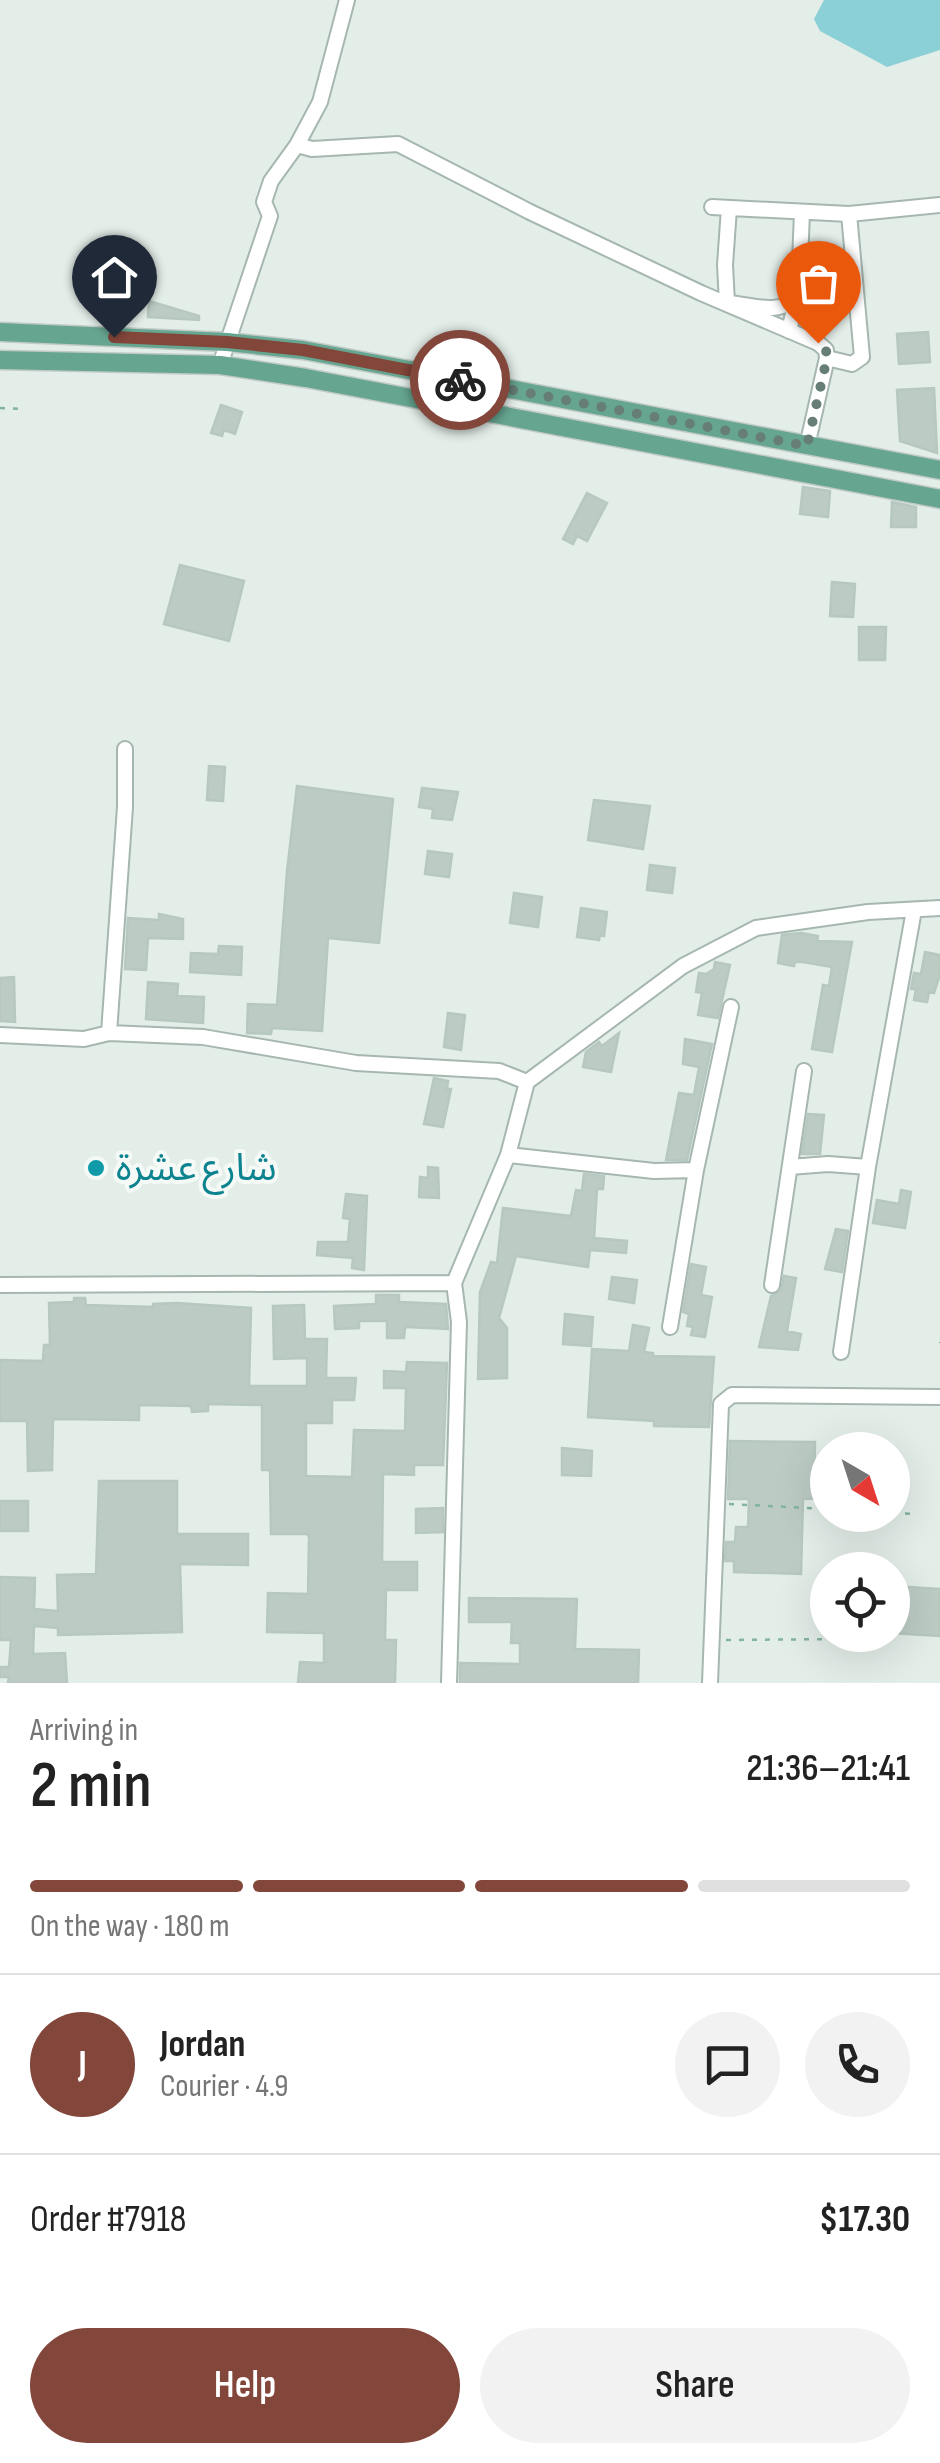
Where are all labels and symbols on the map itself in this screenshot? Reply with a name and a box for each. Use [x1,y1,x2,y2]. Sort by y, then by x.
pin [72,235,157,338]
pin [776,241,861,344]
courier [410,330,510,430]
place label: شارع عشرة [116,1146,276,1195]
marker: شارع عشرة [85,1157,107,1179]
north arrow [810,1432,910,1532]

